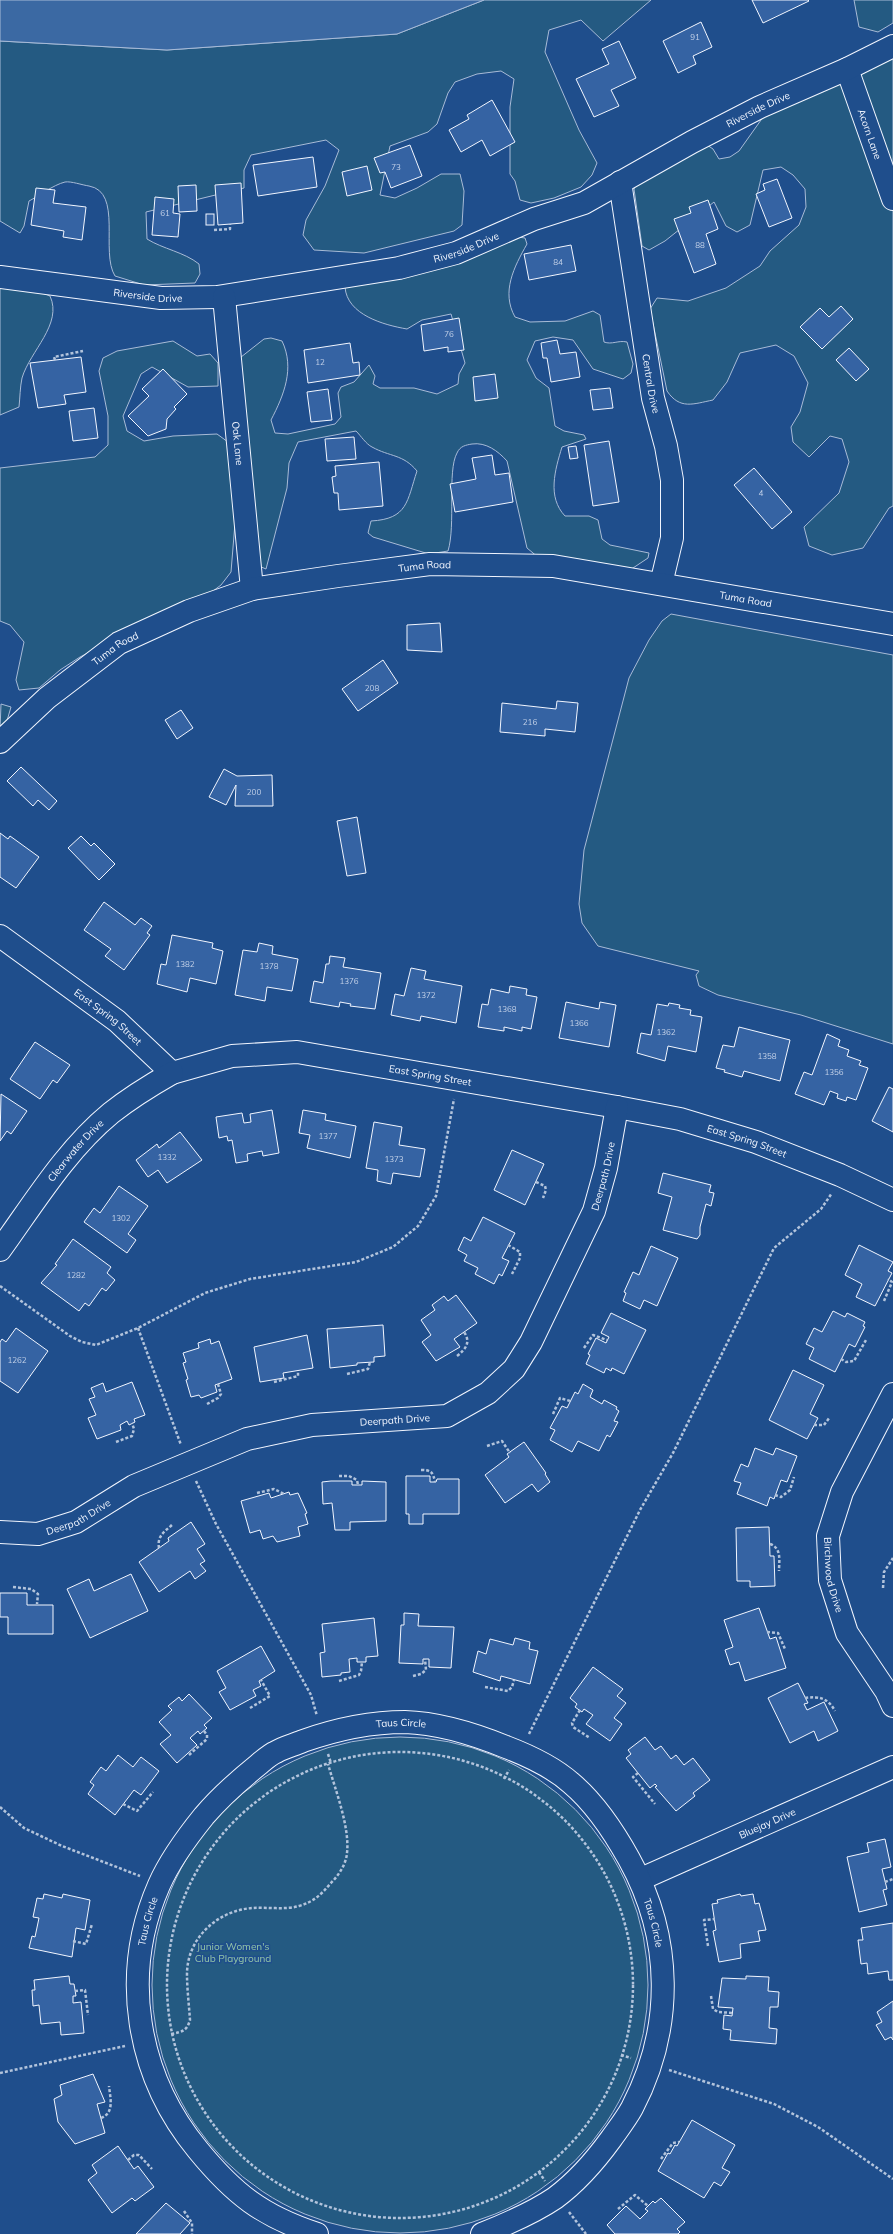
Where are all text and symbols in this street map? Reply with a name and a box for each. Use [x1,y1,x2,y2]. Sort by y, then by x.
house number: 91 [690,32,700,42]
street label: Riverside Drive [724,89,792,130]
street label: Acorn Lane [855,107,884,161]
house number: 73 [391,162,401,172]
house number: 61 [160,208,170,218]
street label: Riverside Drive [432,229,501,266]
house number: 88 [695,240,705,250]
house number: 84 [553,257,563,267]
street label: Riverside Drive [113,286,182,305]
house number: 76 [444,329,454,339]
street label: Central Drive [639,353,663,415]
house number: 12 [315,357,325,367]
street label: Oak Lane [229,421,246,466]
house number: 4 [759,488,764,498]
street label: Tuma Road [398,558,451,575]
street label: Tuma Road [718,589,773,610]
street label: Tuma Road [90,629,141,668]
house number: 208 [365,683,379,693]
house number: 216 [523,717,537,727]
house number: 200 [247,787,261,797]
house number: 1382 [175,959,195,969]
house number: 1378 [259,961,279,971]
house number: 1376 [339,976,359,986]
street label: East Spring Street [71,986,145,1048]
house number: 1372 [416,990,436,1000]
house number: 1368 [497,1004,517,1014]
house number: 1366 [569,1018,589,1028]
house number: 1362 [656,1027,676,1037]
house number: 1358 [757,1051,777,1061]
street label: East Spring Street [388,1062,473,1089]
house number: 1356 [824,1067,844,1077]
street label: Clearwater Drive [45,1117,106,1184]
street label: East Spring Street [705,1122,789,1161]
house number: 1377 [318,1131,338,1141]
street label: Deerpath Drive [588,1141,618,1212]
house number: 1332 [157,1152,177,1162]
house number: 1373 [384,1154,404,1164]
house number: 1302 [111,1213,131,1223]
house number: 1282 [66,1270,86,1280]
house number: 1262 [7,1355,27,1365]
street label: Deerpath Drive [359,1411,430,1429]
street label: Deerpath Drive [45,1496,113,1538]
street label: Birchwood Drive [821,1537,846,1614]
street label: Taus Circle [375,1716,427,1731]
street label: Bluejay Drive [737,1805,798,1842]
street label: Taus Circle [135,1895,161,1947]
street label: Taus Circle [641,1897,666,1948]
park label: Junior Women's Club Playground [195,1940,271,1965]

